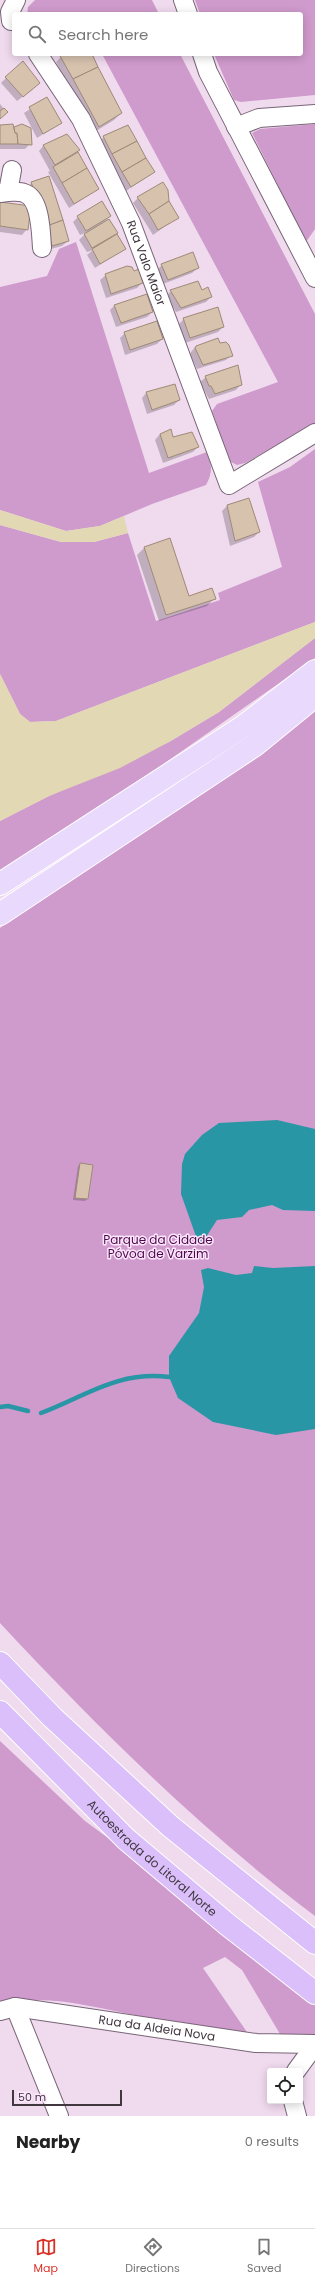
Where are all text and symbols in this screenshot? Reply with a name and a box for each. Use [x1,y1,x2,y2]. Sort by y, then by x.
search box [12,12,303,56]
icon: search [26,23,48,45]
text: Search here [58,24,148,45]
street label: Rua Valo Maior [123,218,170,308]
park label: Parque da Cidade Póvoa de Varzim [103,1231,213,1262]
street label: Autoestrada do Litoral Norte [84,1796,221,1920]
street label: Rua da Aldeia Nova [98,2011,216,2045]
map controls [267,2068,303,2104]
button: locate [267,2068,303,2104]
scale bar [12,2088,122,2107]
text: 50 m [18,2089,46,2105]
text: Nearby [16,2130,80,2154]
text: 0 results [245,2132,299,2151]
tab: Map [34,2236,58,2277]
tab: Directions [125,2236,180,2277]
tab: Saved [247,2236,281,2277]

